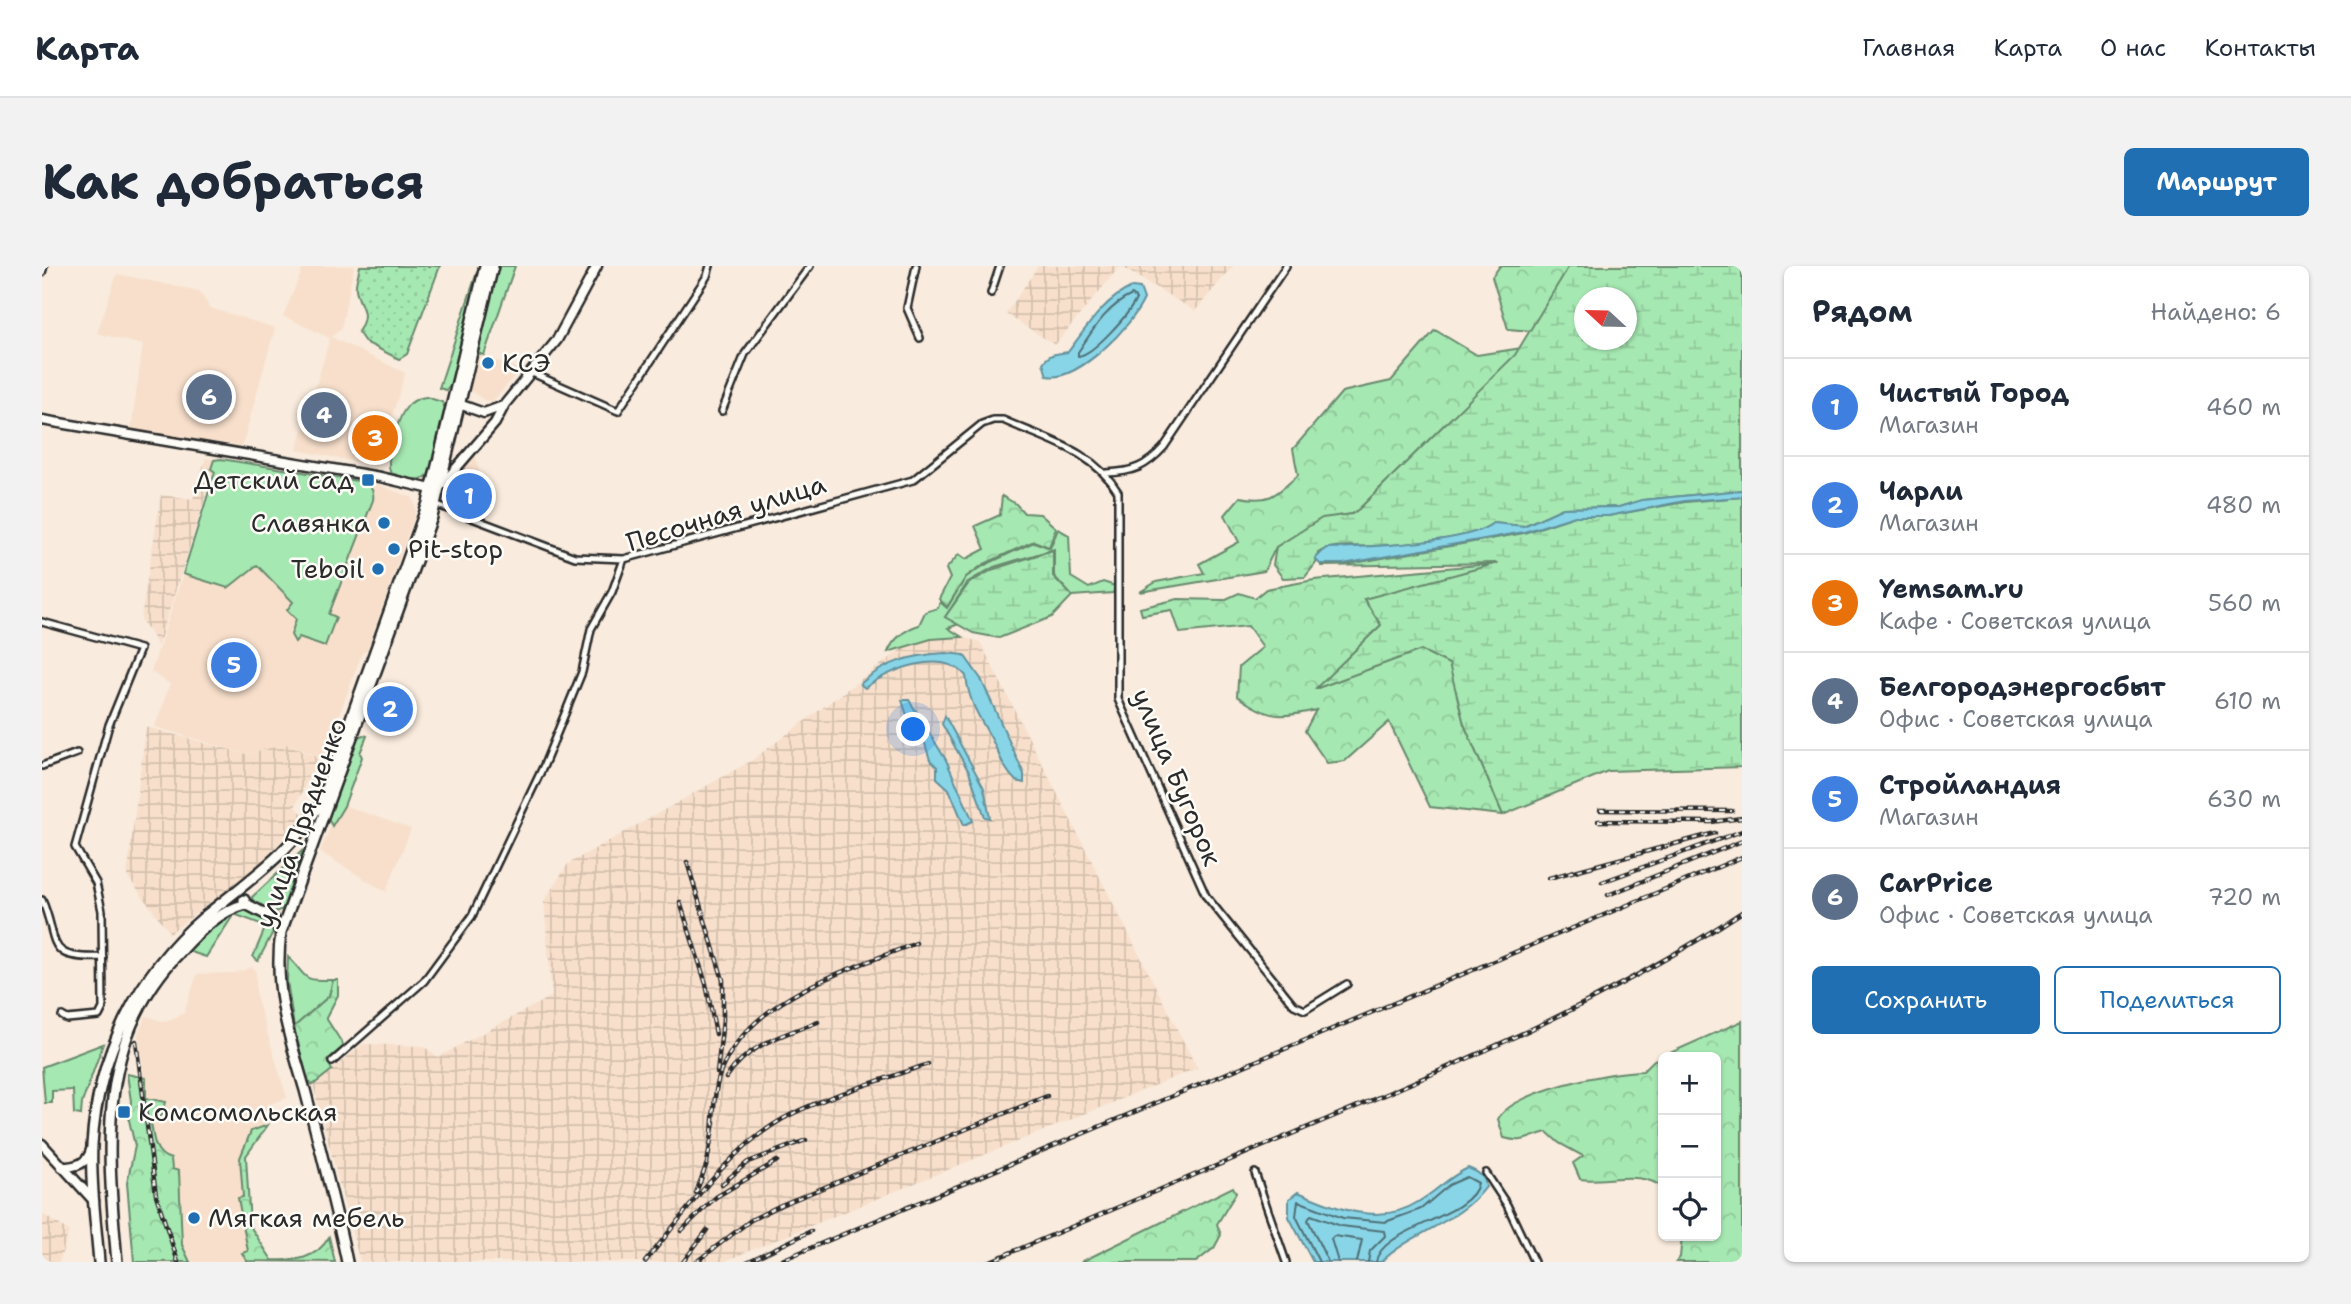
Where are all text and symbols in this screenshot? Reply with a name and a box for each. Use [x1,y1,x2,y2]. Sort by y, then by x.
text: Карта [35,26,139,71]
text: Главная [1862,32,1955,64]
text: Карта [1993,32,2062,64]
text: О нас [2100,32,2166,64]
text: Контакты [2204,32,2316,64]
button: Маршрут [2124,148,2309,216]
text: Как добраться [42,149,424,215]
north arrow [1574,287,1637,350]
text: Рядом [1812,291,1912,332]
text: Найдено: 6 [2151,297,2281,327]
place label: КСЭ [502,345,551,380]
marker: КСЭ [480,355,496,371]
pin: 6 [186,371,232,423]
text: Чистый Город [1879,375,2069,410]
pin: 4 [301,389,347,441]
text: 1 [1830,392,1840,422]
text: 460 m [2206,392,2281,422]
text: Магазин [1879,410,1979,440]
pin: 3 [352,412,398,464]
place label: Детский сад [194,462,355,497]
street label: Песочная улица [622,466,830,559]
pin: 1 [446,470,492,522]
marker: Детский сад [360,472,376,488]
text: Чарли [1879,473,1963,508]
text: 2 [1827,490,1843,520]
text: 480 m [2206,490,2281,520]
place label: Славянка [251,505,370,540]
text: Магазин [1879,508,1979,538]
marker: Славянка [376,515,392,531]
place label: Pit-stop [408,531,503,566]
marker: Pit-stop [386,541,402,557]
place label: Teboil [291,551,364,586]
marker: Teboil [370,561,386,577]
text: Yemsam.ru [1879,571,2024,606]
text: 3 [1827,588,1843,618]
text: 560 m [2208,588,2281,618]
text: Кафе · Советская улица [1879,606,2151,636]
pin: 5 [211,639,257,691]
text: Белгородэнергосбыт [1879,669,2166,704]
pin: 2 [367,683,413,735]
street label: улица Бугорок [1124,683,1231,871]
text: 4 [1827,686,1843,716]
text: 610 m [2214,686,2281,716]
text: Офис · Советская улица [1879,704,2152,734]
your location [896,712,930,746]
street label: улица Прядченко [246,713,355,933]
text: Стройландия [1879,767,2061,802]
text: 5 [1828,784,1842,814]
text: 630 m [2207,784,2281,814]
text: Магазин [1879,802,1979,832]
text: CarPrice [1879,865,1993,900]
text: 6 [1827,882,1843,912]
text: 720 m [2208,882,2281,912]
text: Офис · Советская улица [1879,900,2152,930]
button: Сохранить [1812,966,2040,1034]
button: Поделиться [2054,966,2281,1034]
map controls [1658,1052,1721,1241]
button: + [1658,1052,1721,1115]
place label: Комсомольская [138,1094,338,1129]
marker: Комсомольская [116,1104,132,1120]
button: − [1658,1115,1721,1178]
button: locate [1658,1178,1721,1241]
place label: Мягкая мебель [208,1200,405,1235]
marker: Мягкая мебель [186,1210,202,1226]

